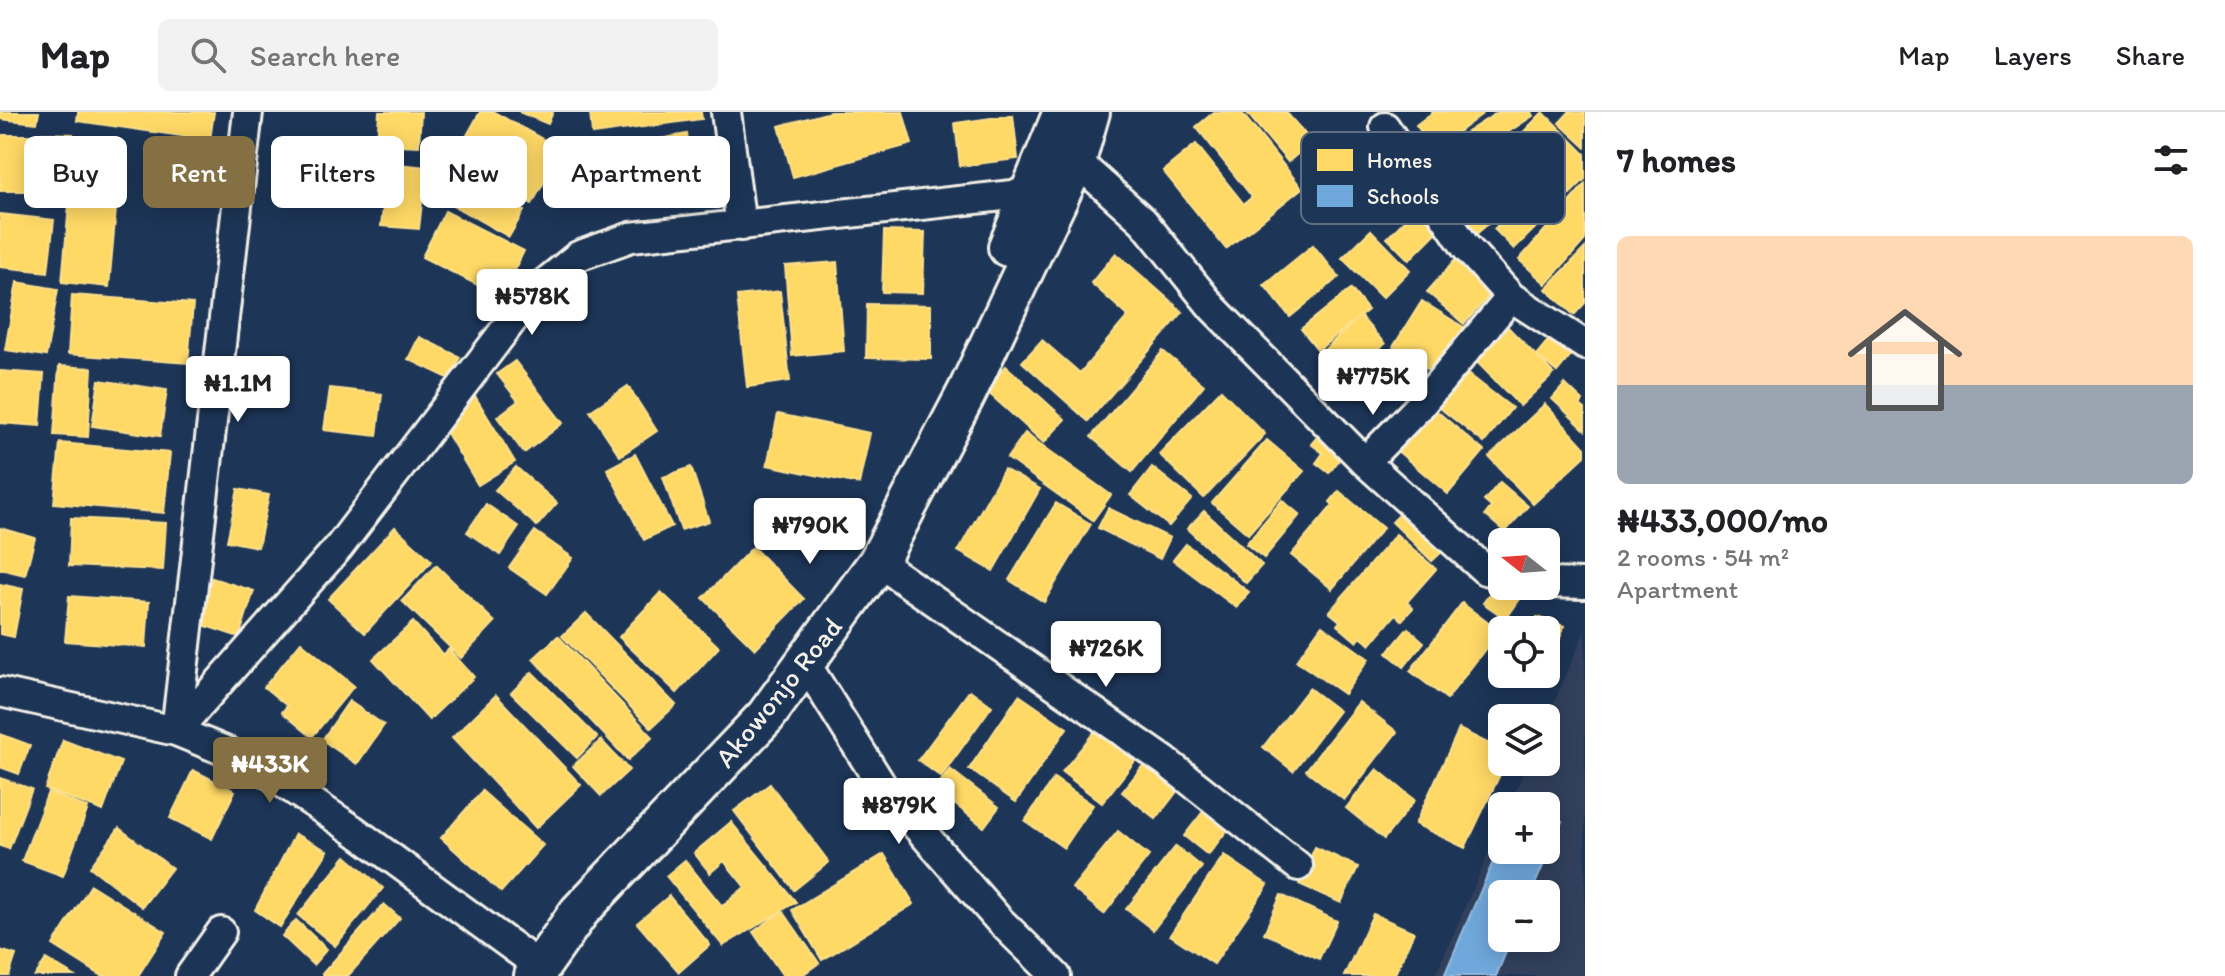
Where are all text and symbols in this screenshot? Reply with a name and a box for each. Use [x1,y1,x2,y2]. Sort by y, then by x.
search box [158,19,718,91]
text: Map [40,32,110,78]
icon: search [186,33,230,77]
text: Search here [250,37,400,74]
text: Map [1898,38,1950,72]
text: Layers [1994,38,2072,72]
text: Share [2116,38,2185,72]
legend [1301,132,1565,224]
chip: Buy [24,136,127,208]
chip: Rent [143,136,255,208]
chip: Filters [271,136,404,208]
chip: New [420,136,527,208]
chip: Apartment [543,136,730,208]
icon: filters [2149,138,2193,182]
text: 7 homes [1617,140,1736,181]
text: Homes [1367,147,1432,174]
text: Schools [1367,183,1439,210]
pin: ₦578K [476,269,588,337]
text: ₦578K [495,279,569,311]
icon: home [1833,288,1977,432]
pin: ₦775K [1317,349,1429,417]
pin: ₦1.1M [182,356,294,424]
text: ₦775K [1336,359,1410,391]
text: ₦1.1M [204,366,272,398]
pin: ₦790K [754,498,866,566]
text: ₦433,000/mo [1617,500,1828,541]
text: ₦790K [772,508,848,540]
north arrow [1488,528,1560,600]
map controls [1488,528,1560,952]
text: 2 rooms · 54 m² [1617,541,1789,573]
text: Apartment [1617,573,1738,605]
street label: Akowonjo Road [707,610,849,774]
button: locate [1488,616,1560,688]
pin: ₦726K [1050,621,1162,689]
text: ₦726K [1069,631,1143,663]
button: layers [1488,704,1560,776]
pin: ₦433K [214,737,326,805]
text: ₦433K [231,747,309,779]
pin: ₦879K [843,778,955,846]
text: ₦879K [862,788,936,820]
button: + [1488,792,1560,864]
button: − [1488,880,1560,952]

